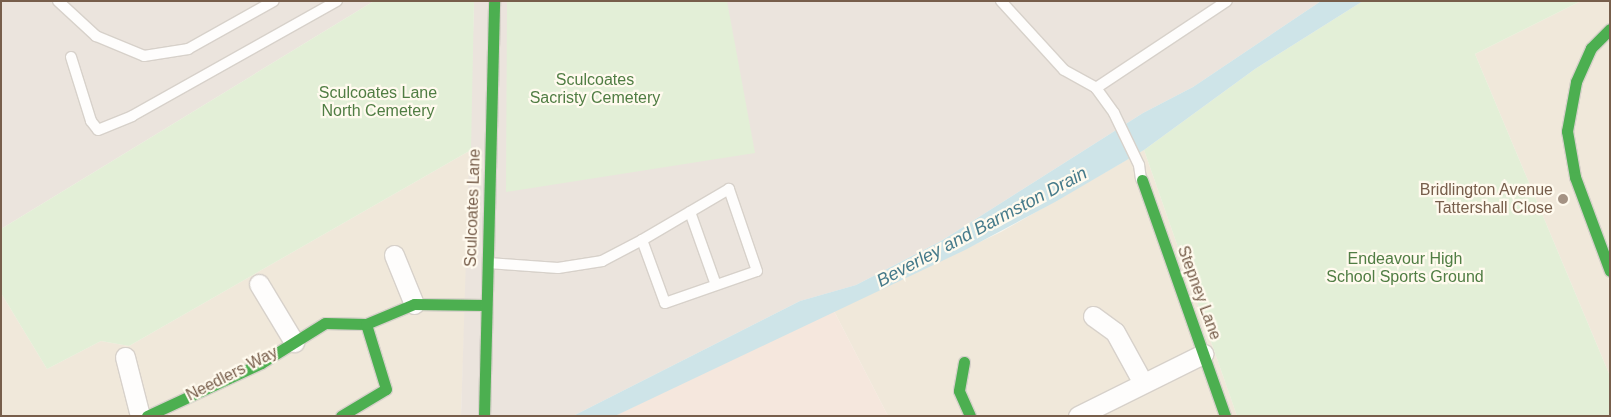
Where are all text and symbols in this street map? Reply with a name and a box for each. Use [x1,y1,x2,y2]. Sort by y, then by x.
park label: Sculcoates Sacristy Cemetery [530,70,660,108]
park label: Sculcoates Lane North Cemetery [319,83,437,121]
street label: Sculcoates Lane [461,149,485,267]
water label: Beverley and Barmston Drain [873,162,1091,292]
place label: Bridlington Avenue Tattershall Close [1419,180,1553,218]
marker: Bridlington Avenue Tattershall Close [1557,193,1569,205]
street label: Stepney Lane [1173,243,1225,343]
park label: Endeavour High School Sports Ground [1326,249,1484,287]
street label: Needlers Way [183,343,281,405]

